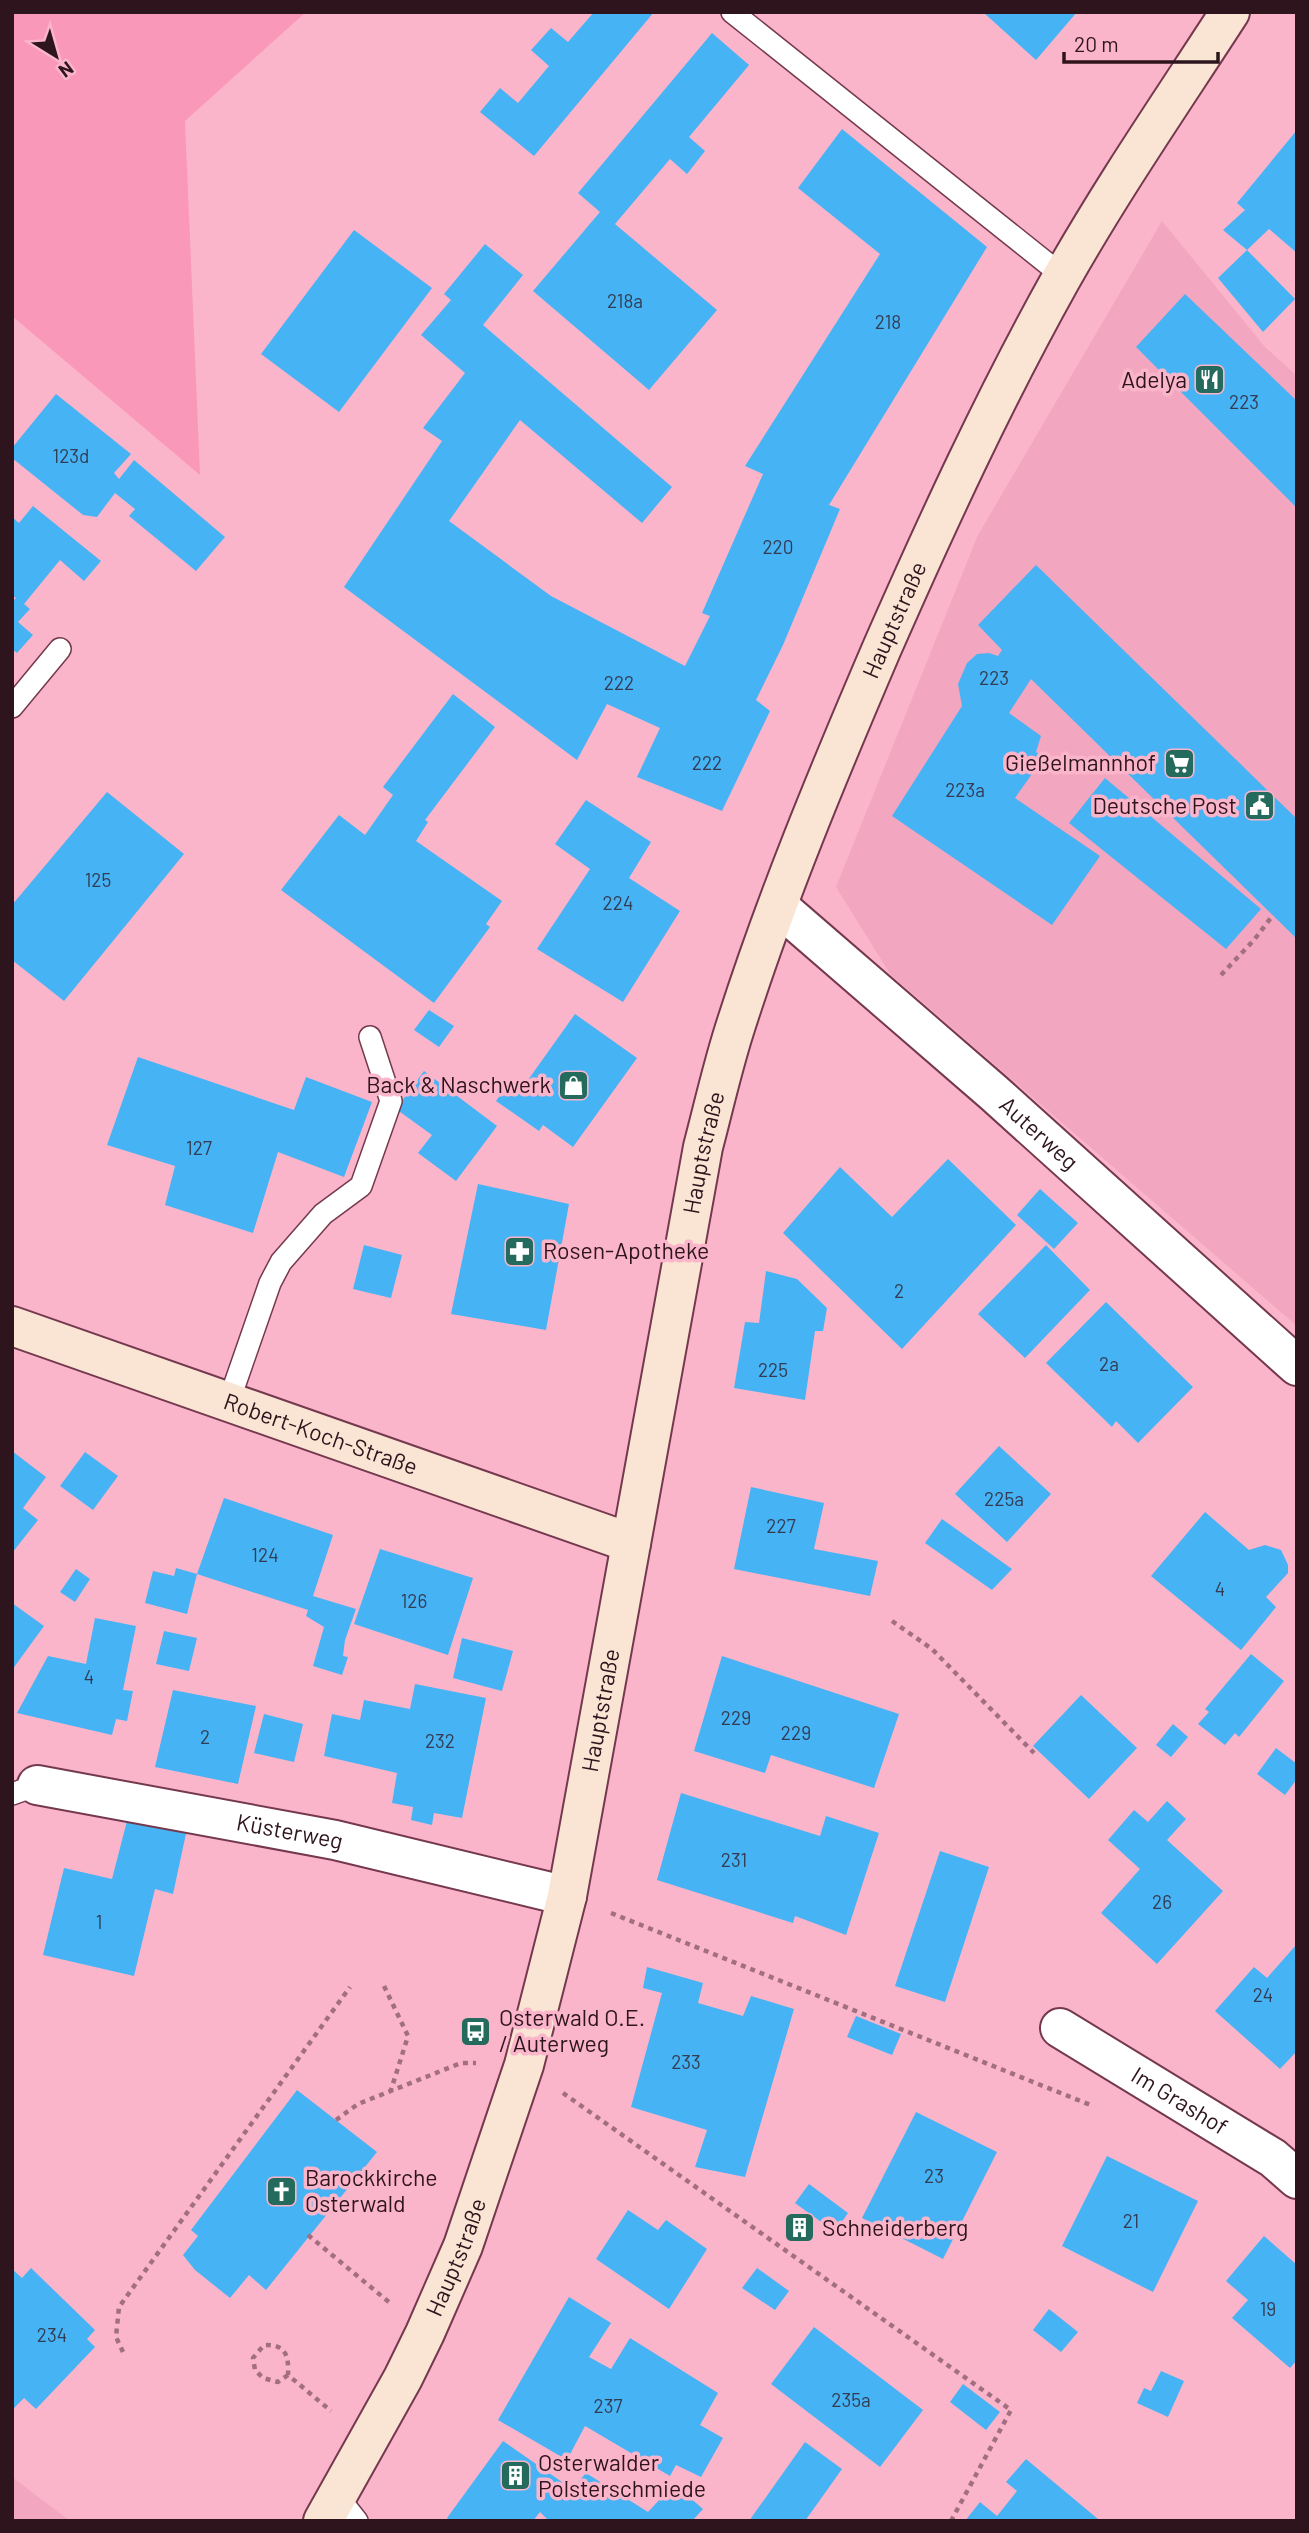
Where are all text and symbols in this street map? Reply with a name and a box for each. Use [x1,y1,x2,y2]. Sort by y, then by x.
north arrow [21,21,91,91]
scale bar [1064,21,1218,65]
text: 20 m [1074,31,1119,56]
text: N [55,57,79,83]
house number: 218a [607,289,643,312]
house number: 218 [875,310,901,333]
restaurant icon: Adelya [1193,363,1227,397]
place label: Adelya [1121,365,1187,393]
house number: 223 [1229,390,1259,413]
house number: 123d [53,444,89,467]
house number: 220 [762,535,794,558]
street label: Hauptstraße [856,557,932,682]
house number: 223 [979,666,1009,689]
house number: 222 [604,671,634,694]
supermarket icon: Gießelmannhof [1162,746,1196,780]
place label: Gießelmannhof [1005,748,1156,776]
house number: 222 [692,751,722,774]
house number: 223a [945,778,985,801]
public building icon: Deutsche Post [1243,789,1277,823]
place label: Deutsche Post [1093,791,1237,819]
house number: 125 [85,868,111,891]
house number: 224 [603,891,633,914]
shop icon: Back & Naschwerk [557,1068,591,1102]
place label: Back & Naschwerk [366,1070,551,1098]
street label: Hauptstraße [676,1088,730,1216]
street label: Auterweg [994,1090,1085,1175]
house number: 127 [186,1136,212,1159]
pharmacy icon: Rosen-Apotheke [503,1234,537,1268]
place label: Rosen-Apotheke [543,1236,709,1264]
house number: 2 [894,1279,904,1302]
house number: 2a [1099,1352,1119,1375]
house number: 225 [758,1358,788,1381]
street label: Robert-Koch-Straße [220,1386,422,1480]
house number: 225a [984,1487,1024,1510]
house number: 227 [766,1514,796,1537]
house number: 124 [251,1543,279,1566]
house number: 4 [1215,1577,1225,1600]
house number: 126 [401,1589,427,1612]
street label: Hauptstraße [575,1646,625,1774]
house number: 4 [84,1665,94,1688]
house number: 229 [721,1706,751,1729]
house number: 229 [781,1721,811,1744]
house number: 2 [200,1725,210,1748]
house number: 232 [425,1729,455,1752]
street label: Küsterweg [234,1807,346,1854]
house number: 231 [721,1848,747,1871]
house number: 26 [1152,1890,1172,1913]
house number: 1 [96,1910,102,1933]
house number: 24 [1253,1983,1273,2006]
place label: Osterwald O.E. / Auterweg [499,2003,645,2057]
bus stop icon: Osterwald O.E. / Auterweg [459,2014,493,2048]
house number: 233 [671,2050,701,2073]
street label: Im Grashof [1127,2060,1233,2140]
place label: Barockkirche Osterwald [305,2163,437,2217]
house number: 23 [924,2164,944,2187]
church icon: Barockkirche Osterwald [265,2174,299,2208]
street label: Hauptstraße [419,2194,491,2320]
house number: 21 [1123,2209,1139,2232]
building icon: Schneiderberg [782,2211,816,2245]
place label: Schneiderberg [822,2213,968,2241]
house number: 19 [1260,2297,1276,2320]
house number: 234 [37,2323,67,2346]
house number: 235a [831,2388,871,2411]
house number: 237 [594,2394,622,2417]
place label: Osterwalder Polsterschmiede [538,2448,706,2502]
building icon: Osterwalder Polsterschmiede [498,2459,532,2493]

